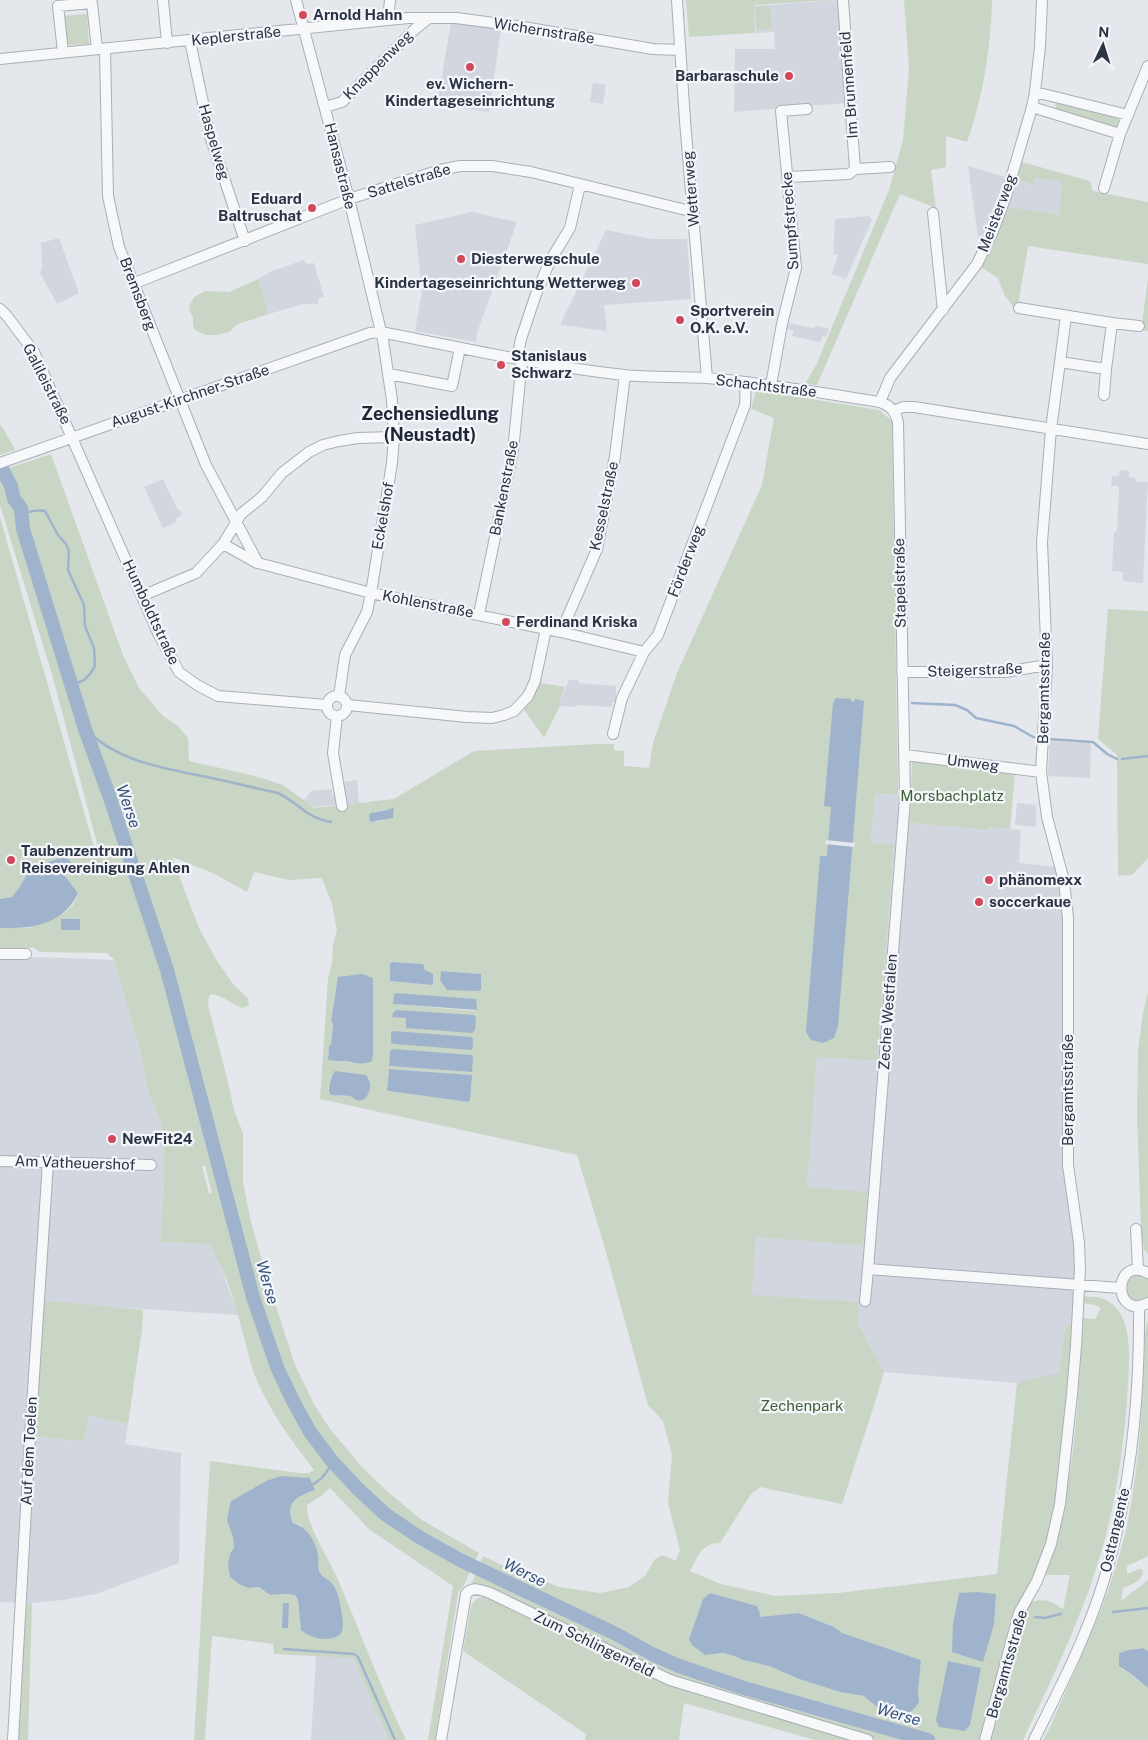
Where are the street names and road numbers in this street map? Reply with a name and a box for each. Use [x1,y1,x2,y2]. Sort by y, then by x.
street label: Wichernstraße [492,14,596,47]
street label: Keplerstraße [190,22,282,49]
street label: Knappenweg [339,26,416,103]
street label: Im Brunnenfeld [836,31,861,139]
street label: Haspelweg [196,102,233,182]
street label: Hansastraße [322,121,359,211]
street label: Wetterweg [679,150,702,228]
street label: Sattelstraße [365,160,452,201]
street label: Sumpfstrecke [778,171,801,271]
street label: Meisterweg [974,171,1019,254]
street label: Bremsberg [117,255,160,333]
street label: Galileistraße [20,341,75,427]
street label: August-Kirchner-Straße [108,360,271,431]
street label: Schachtstraße [715,371,818,400]
street label: Bankenstraße [486,439,521,537]
street label: Kesselstraße [586,460,621,552]
street label: Eckelshof [368,481,397,551]
street label: Förderweg [664,522,707,599]
street label: Stapelstraße [890,538,909,628]
street label: Humboldtstraße [120,556,183,667]
street label: Kohlenstraße [381,586,475,621]
street label: Bergamtsstraße [1034,632,1053,744]
street label: Steigerstraße [927,659,1023,680]
street label: Umweg [946,751,1000,774]
street label: Zeche Westfalen [875,953,900,1071]
street label: Bergamtsstraße [1059,1034,1076,1146]
street label: Am Vatheuershof [14,1152,136,1173]
street label: Auf dem Toelen [17,1396,40,1506]
street label: Osttangente [1097,1486,1132,1574]
street label: Zum Schlingenfeld [531,1607,657,1680]
street label: Bergamtsstraße [983,1608,1030,1720]

